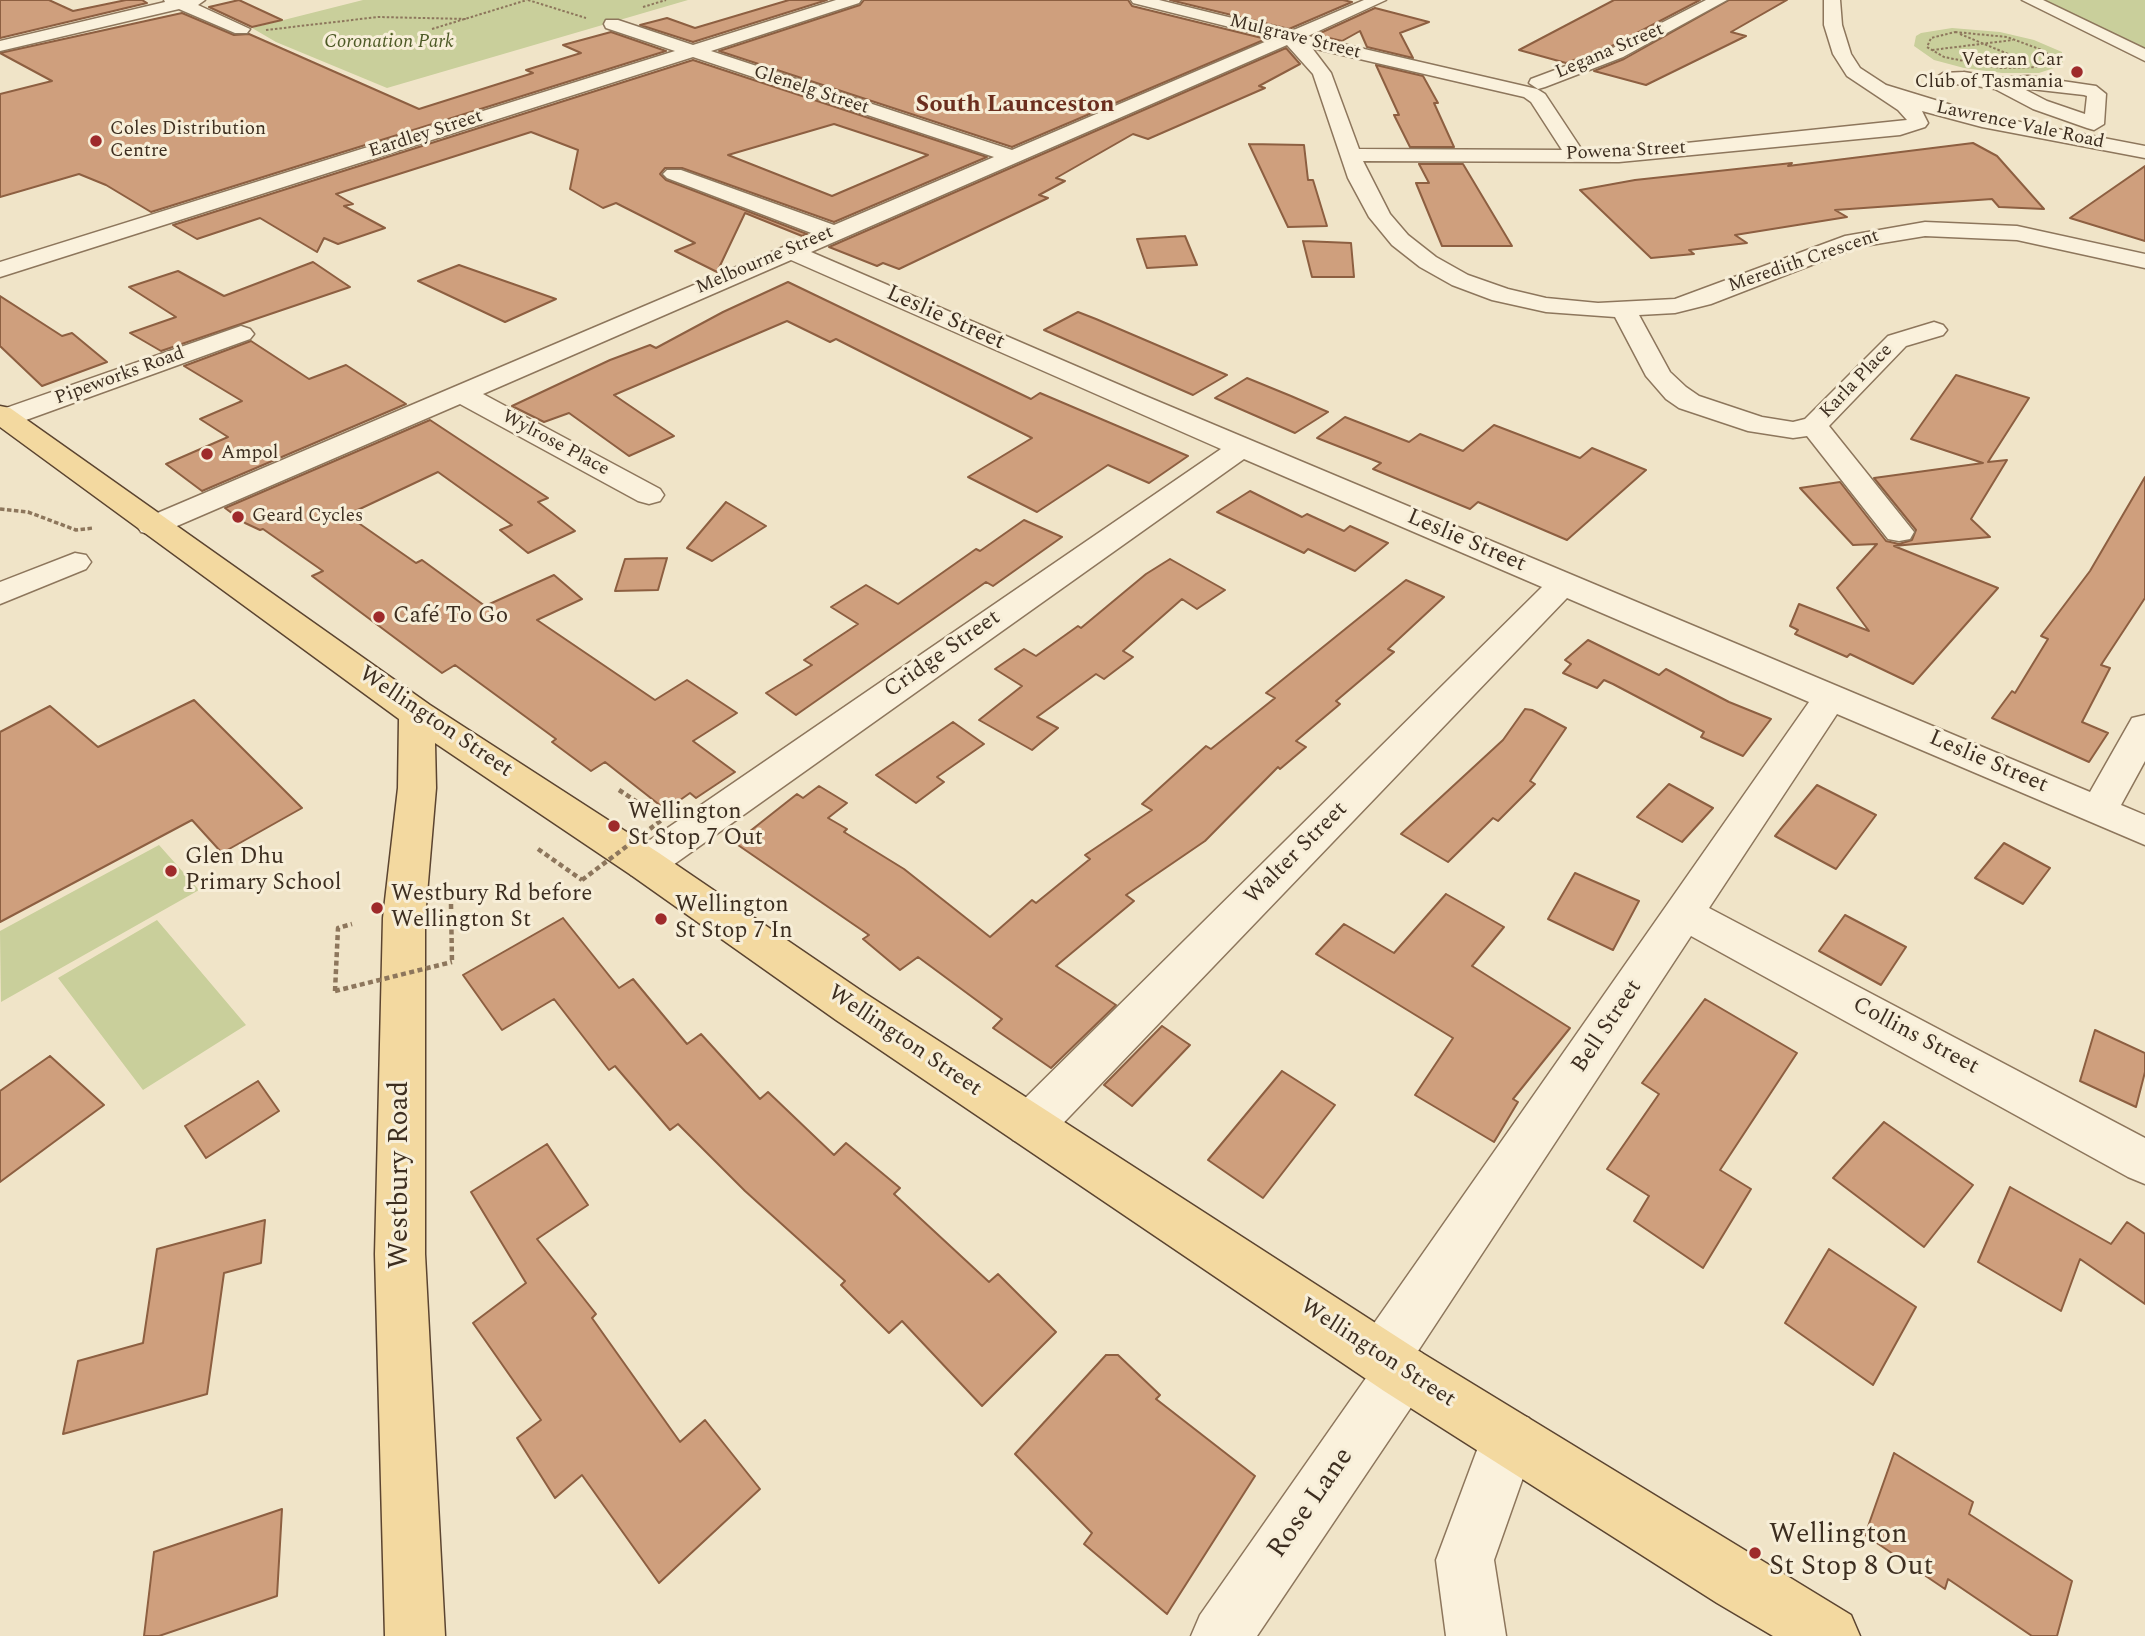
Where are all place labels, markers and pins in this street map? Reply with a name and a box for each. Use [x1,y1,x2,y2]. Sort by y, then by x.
place label: Veteran Car Club of Tasmania [1915,50,2063,94]
marker: Veteran Car Club of Tasmania [2069,64,2085,80]
place label: Coles Distribution Centre [110,119,266,163]
marker: Coles Distribution Centre [88,133,104,149]
place label: Ampol [221,443,278,465]
marker: Ampol [199,446,215,462]
place label: Geard Cycles [252,506,363,528]
marker: Geard Cycles [230,509,246,525]
place label: Café To Go [393,603,508,631]
marker: Café To Go [371,609,387,625]
place label: Wellington St Stop 7 Out [628,799,763,853]
marker: Wellington St Stop 7 Out [606,818,622,834]
place label: Glen Dhu Primary School [185,844,341,898]
marker: Glen Dhu Primary School [163,863,179,879]
place label: Westbury Rd before Wellington St [391,881,592,935]
place label: Wellington St Stop 7 In [675,892,793,946]
marker: Westbury Rd before Wellington St [369,900,385,916]
marker: Wellington St Stop 7 In [653,911,669,927]
place label: Wellington St Stop 8 Out [1769,1520,1933,1586]
marker: Wellington St Stop 8 Out [1747,1545,1763,1561]

